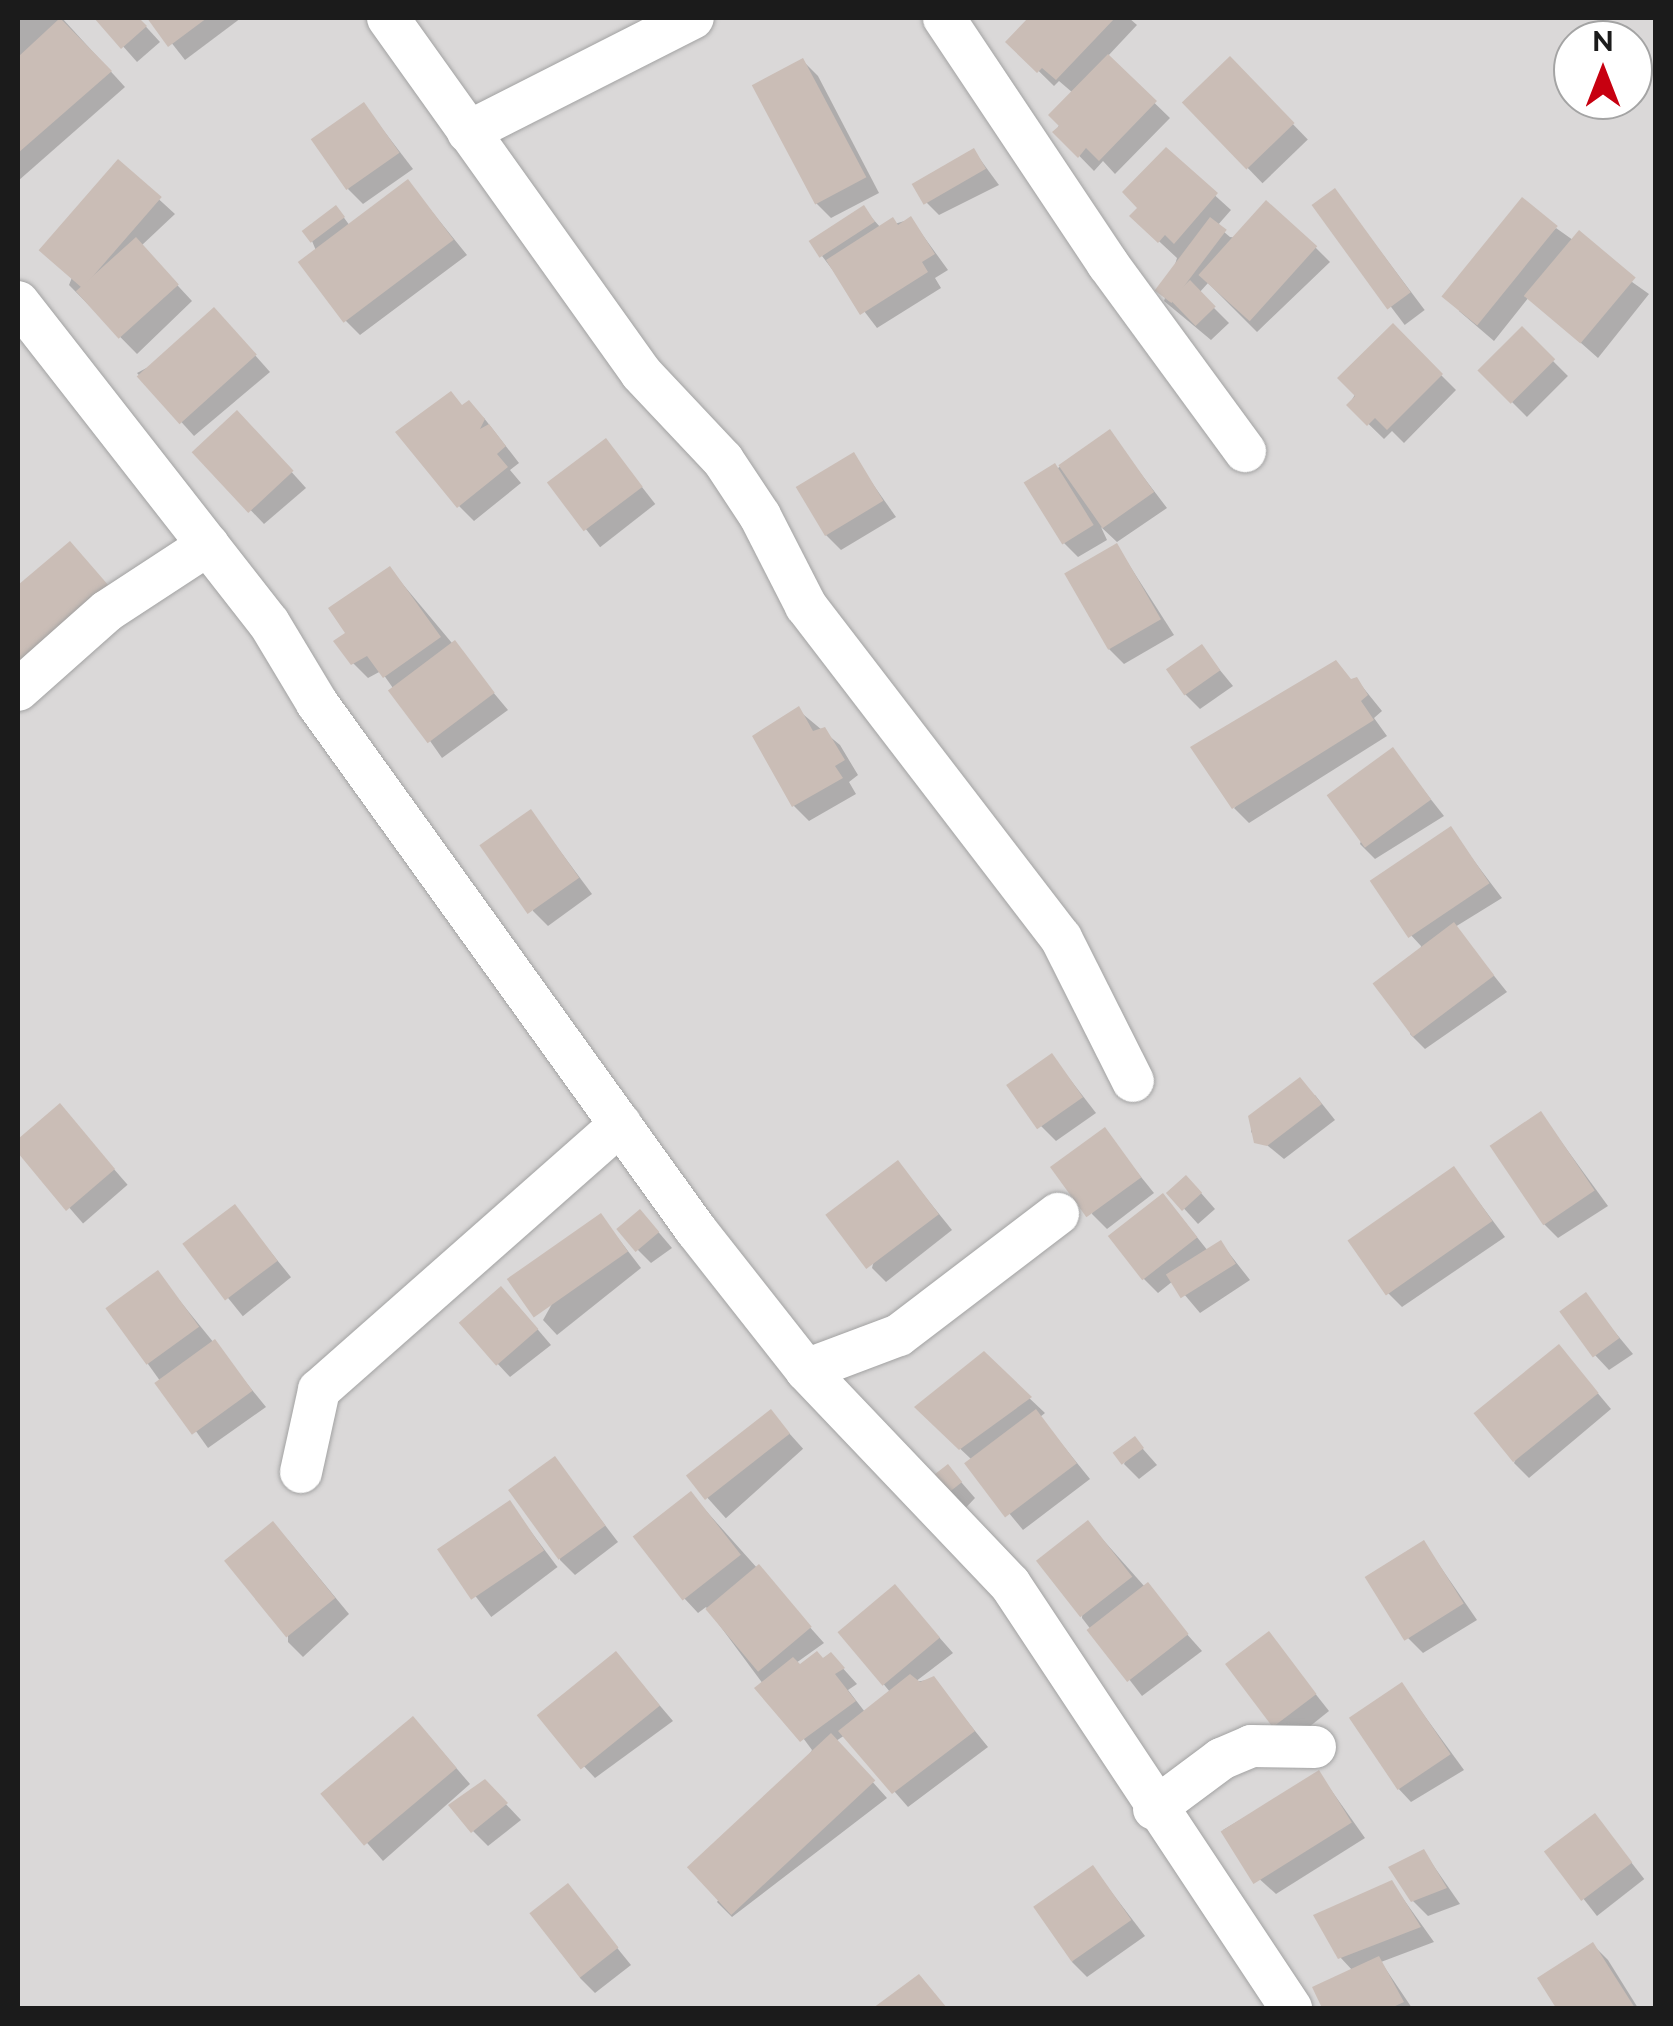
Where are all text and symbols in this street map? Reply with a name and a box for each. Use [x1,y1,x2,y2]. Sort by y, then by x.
north arrow [1553,20,1653,120]
text: N [1592,25,1614,58]

